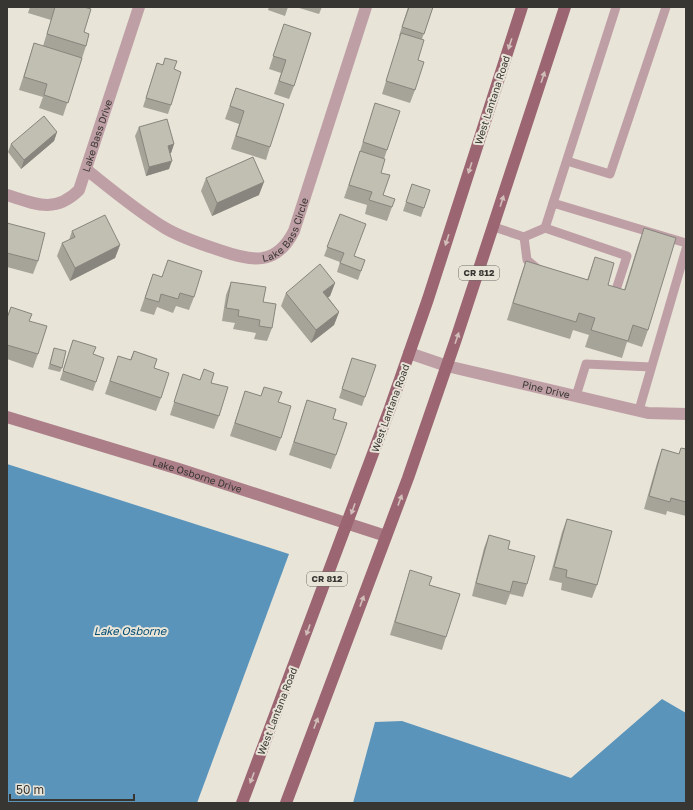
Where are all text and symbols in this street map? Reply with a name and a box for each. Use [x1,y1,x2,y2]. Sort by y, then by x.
one-way arrow [507,38,513,50]
street label: West Lantana Road [472,54,512,146]
one-way arrow [540,71,546,83]
street label: Lake Bass Drive [79,98,114,173]
one-way arrow [467,162,473,174]
one-way arrow [499,195,505,207]
street label: Lake Bass Circle [261,196,310,264]
one-way arrow [444,234,450,246]
road number: CR 812 [459,266,499,280]
one-way arrow [454,331,460,343]
street label: West Lantana Road [369,362,411,454]
street label: Pine Drive [521,378,571,401]
street label: Lake Osborne Drive [151,455,244,495]
one-way arrow [397,493,403,505]
one-way arrow [350,503,356,515]
road number: CR 812 [307,572,347,586]
one-way arrow [360,595,366,607]
water label: Lake Osborne [94,624,168,637]
one-way arrow [305,625,311,637]
street label: West Lantana Road [255,666,299,756]
one-way arrow [314,717,320,729]
one-way arrow [248,773,254,785]
scale bar [10,776,134,802]
text: 50 m [16,782,44,797]

